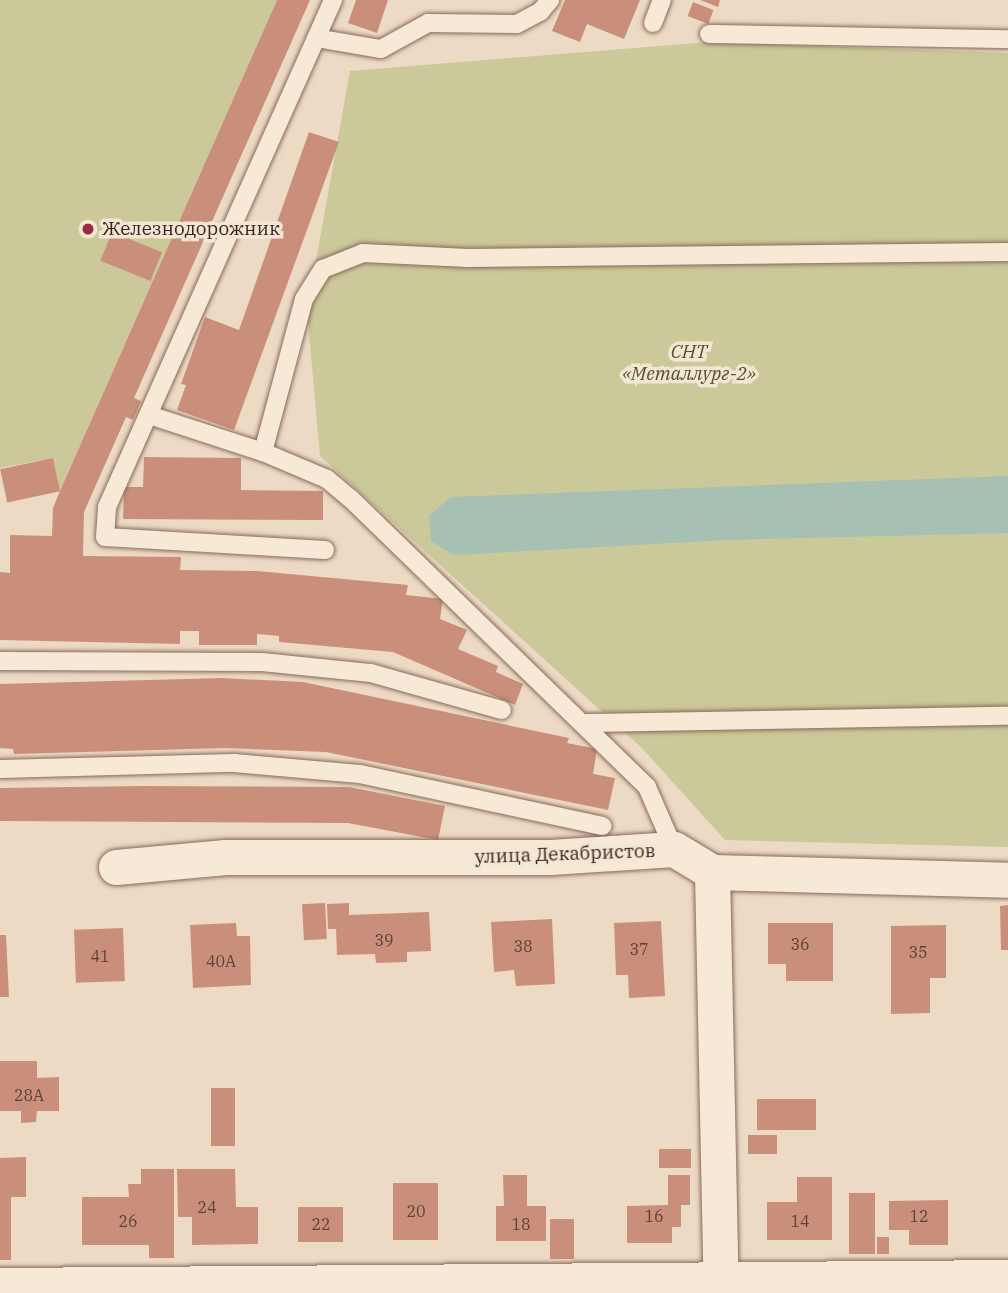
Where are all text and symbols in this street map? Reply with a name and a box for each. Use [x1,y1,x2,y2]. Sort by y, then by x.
place label: Железнодорожник [102,218,280,240]
marker: Железнодорожник [80,221,96,237]
park label: СНТ «Металлург-2» [622,341,756,385]
street label: улица Декабристов [474,839,656,869]
house number: 39 [374,930,394,950]
house number: 36 [790,934,810,954]
house number: 38 [513,936,533,956]
house number: 37 [629,939,649,959]
house number: 35 [908,942,928,962]
house number: 41 [90,946,110,966]
house number: 40А [206,951,236,971]
house number: 28А [14,1085,44,1105]
house number: 24 [197,1197,217,1217]
house number: 20 [406,1201,426,1221]
house number: 16 [644,1206,664,1226]
house number: 12 [909,1206,929,1226]
house number: 26 [118,1211,138,1231]
house number: 14 [790,1211,810,1231]
house number: 22 [311,1214,331,1234]
house number: 18 [511,1214,531,1234]

